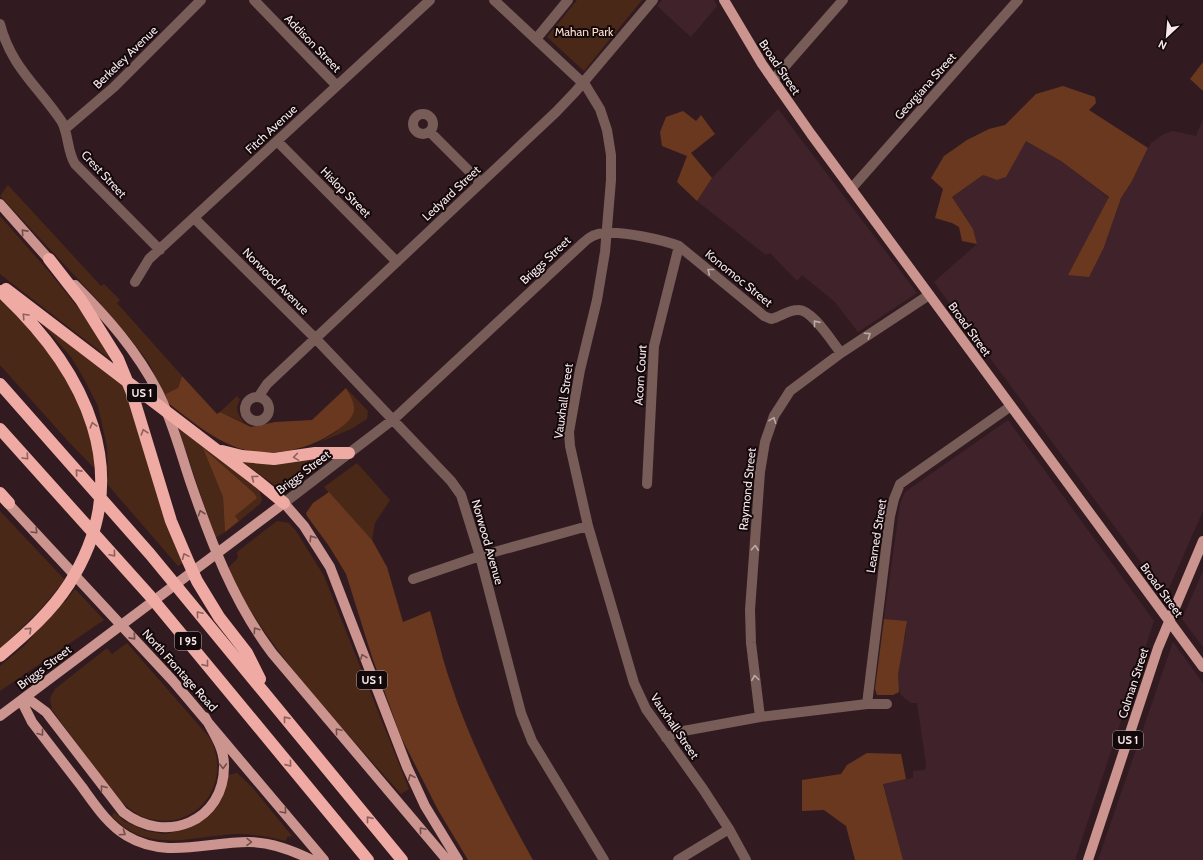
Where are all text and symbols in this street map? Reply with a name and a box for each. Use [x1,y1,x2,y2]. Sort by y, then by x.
street label: Addison Street [282,11,344,75]
north arrow [1147,16,1187,56]
street label: Berkeley Avenue [90,22,160,92]
park label: Mahan Park [555,24,614,39]
street label: Broad Street [756,37,804,97]
text: N [1156,37,1169,53]
street label: Georgiana Street [891,49,959,123]
street label: Fitch Avenue [242,101,300,157]
street label: Crest Street [78,147,130,201]
street label: Ledyard Street [419,162,483,224]
street label: Hislop Street [318,164,374,220]
one-way arrow [22,229,29,236]
street label: Briggs Street [517,233,573,287]
street label: Norwood Avenue [240,245,312,317]
street label: Konomoc Street [702,246,776,310]
one-way arrow [707,269,714,276]
street label: Broad Street [945,299,995,359]
one-way arrow [22,313,29,321]
one-way arrow [814,320,821,327]
one-way arrow [864,332,871,340]
street label: Acorn Court [630,344,650,406]
street label: Vauxhall Street [550,362,576,440]
road number: US 1 [127,384,157,402]
one-way arrow [768,417,776,424]
one-way arrow [89,422,98,429]
one-way arrow [140,429,149,436]
street label: Briggs Street [273,447,333,497]
street label: Raymond Street [735,447,759,531]
one-way arrow [22,452,29,460]
one-way arrow [293,452,300,461]
one-way arrow [76,470,83,477]
one-way arrow [252,476,259,483]
street label: Norwood Avenue [469,498,507,586]
street label: Learned Street [863,498,889,574]
one-way arrow [197,510,206,517]
one-way arrow [31,526,38,534]
one-way arrow [310,535,317,542]
one-way arrow [750,545,759,551]
one-way arrow [109,549,116,557]
one-way arrow [182,552,190,560]
street label: Broad Street [1137,560,1187,620]
one-way arrow [197,611,204,618]
street label: North Frontage Road [139,626,221,714]
one-way arrow [24,627,32,635]
one-way arrow [253,627,261,634]
one-way arrow [128,632,136,640]
road number: I 95 [175,632,201,650]
street label: Briggs Street [14,642,74,692]
street label: Colman Street [1115,646,1151,720]
one-way arrow [360,653,368,660]
one-way arrow [202,659,209,666]
road number: US 1 [357,671,387,689]
one-way arrow [751,675,760,681]
street label: Vauxhall Street [648,690,702,762]
one-way arrow [284,716,291,723]
one-way arrow [36,728,43,735]
one-way arrow [335,728,342,736]
road number: US 1 [1113,731,1143,749]
one-way arrow [284,760,291,767]
one-way arrow [219,763,228,769]
one-way arrow [408,774,416,782]
one-way arrow [101,786,108,793]
one-way arrow [279,807,286,814]
one-way arrow [366,816,373,824]
one-way arrow [119,828,126,836]
one-way arrow [419,828,426,835]
one-way arrow [246,838,252,846]

